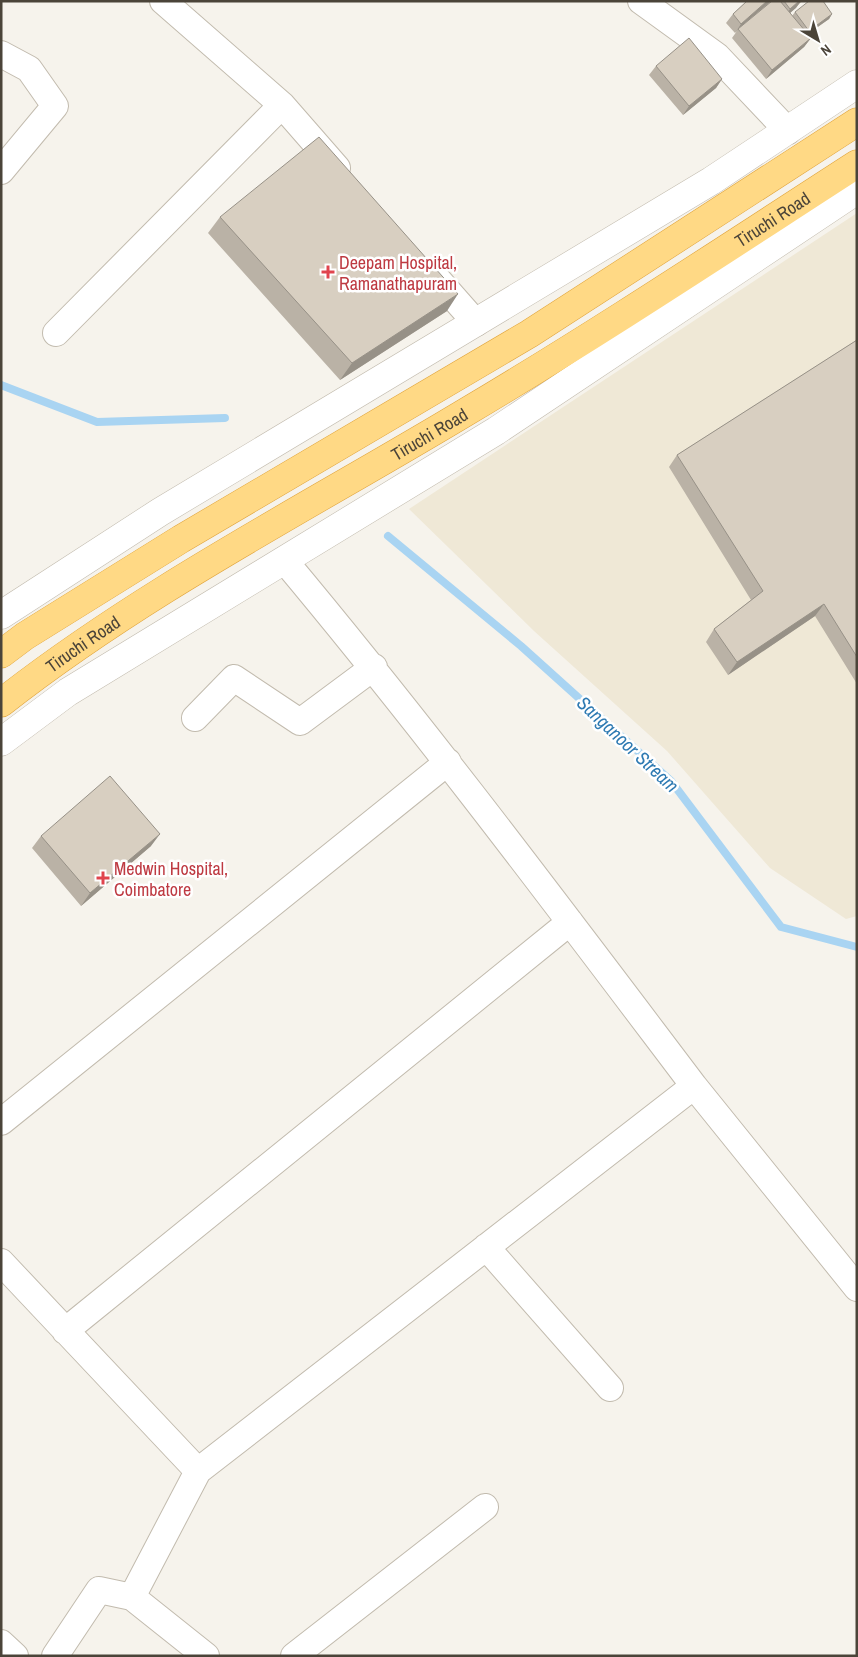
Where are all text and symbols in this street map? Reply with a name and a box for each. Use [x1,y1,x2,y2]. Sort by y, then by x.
north arrow [793,15,843,65]
text: N [817,41,835,60]
street label: Tiruchi Road [730,185,815,253]
place label: Deepam Hospital, Ramanathapuram [339,250,457,296]
marker: Deepam Hospital, Ramanathapuram [321,265,335,279]
street label: Tiruchi Road [386,402,472,466]
street label: Tiruchi Road [40,609,125,678]
water label: Sanganoor Stream [571,690,685,798]
place label: Medwin Hospital, Coimbatore [114,856,228,902]
marker: Medwin Hospital, Coimbatore [96,871,110,885]

